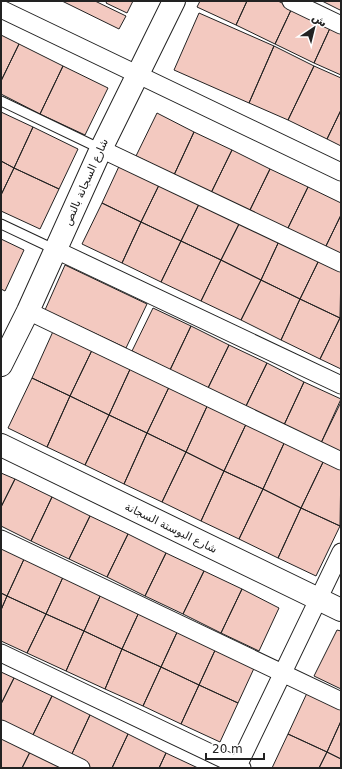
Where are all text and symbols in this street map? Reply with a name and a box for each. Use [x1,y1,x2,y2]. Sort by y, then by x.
north arrow [294,8,334,48]
text: ش [310,11,329,30]
street label: شارع السجانة بالنص [61,137,111,227]
street label: شارع البوستة السجانة [123,500,219,556]
scale bar [206,735,264,761]
text: 20 m [212,742,243,756]

